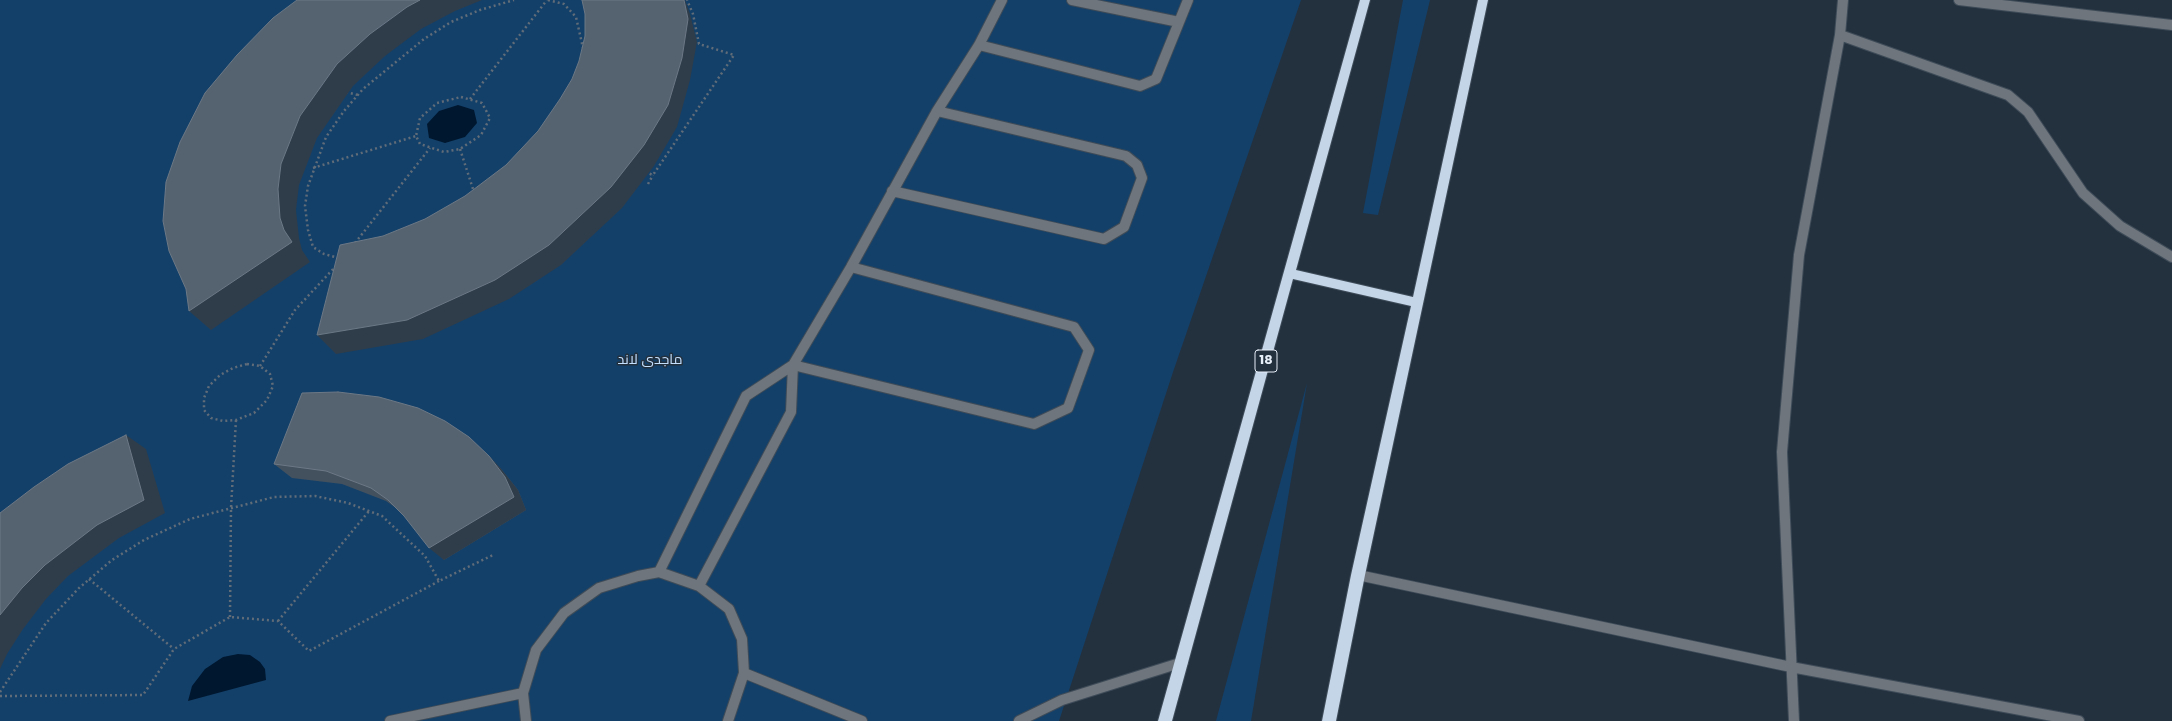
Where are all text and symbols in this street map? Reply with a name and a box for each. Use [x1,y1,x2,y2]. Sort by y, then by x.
road number: 18 [1255,350,1277,372]
park label: ماجدی لاند [618,352,682,368]

